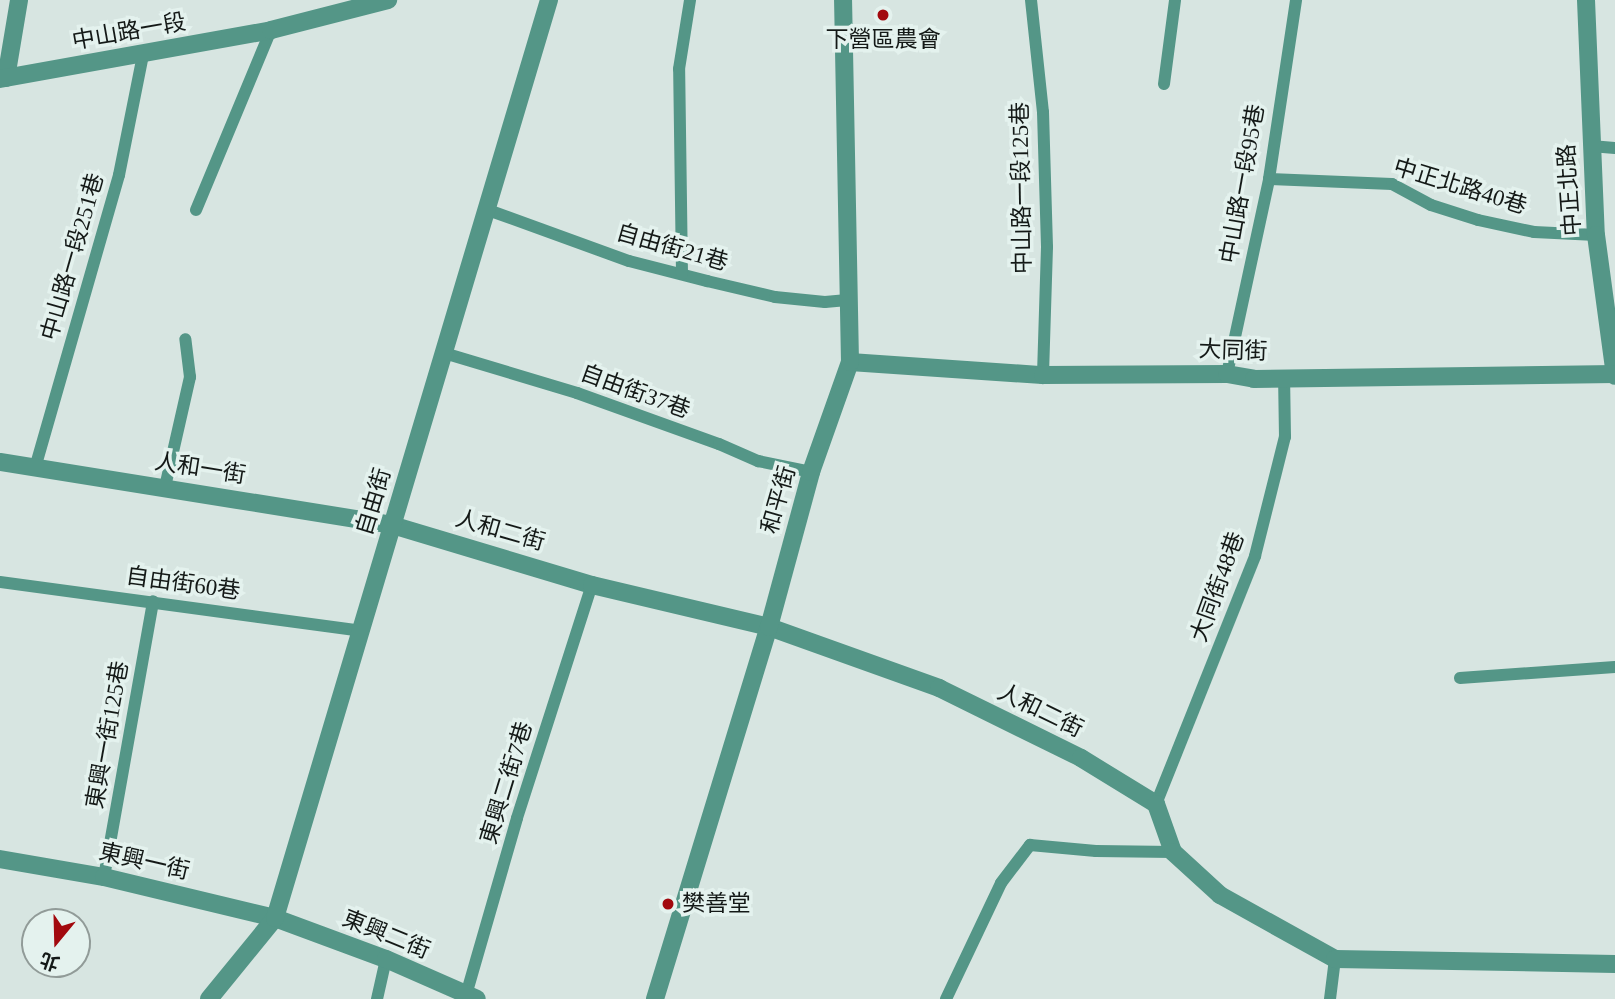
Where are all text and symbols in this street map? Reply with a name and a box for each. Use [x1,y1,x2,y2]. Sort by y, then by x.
marker: 下營區農會 [875,7,891,23]
street label: 中山路一段 [70,8,188,56]
place label: 下營區農會 [826,26,940,54]
street label: 中山路一段125巷 [1007,102,1037,274]
street label: 中山路一段95巷 [1215,102,1271,266]
street label: 中正北路 [1553,143,1587,237]
street label: 中正北路40巷 [1390,154,1530,220]
street label: 中山路一段251巷 [36,170,110,344]
street label: 自由街21巷 [613,219,731,277]
street label: 大同街 [1198,336,1268,366]
street label: 自由街37巷 [576,359,694,425]
street label: 人和一街 [152,448,248,490]
street label: 和平街 [756,463,802,537]
street label: 自由街 [351,465,397,539]
street label: 人和二街 [452,505,548,557]
street label: 大同街48巷 [1185,528,1251,646]
street label: 自由街60巷 [124,562,242,606]
street label: 東興一街125巷 [81,659,135,811]
street label: 人和二街 [993,678,1087,744]
street label: 東興二街7巷 [475,718,539,848]
street label: 東興一街 [96,838,192,886]
place label: 樊善堂 [682,890,751,918]
marker: 樊善堂 [660,896,676,912]
street label: 東興二街 [338,905,434,965]
north arrow [21,908,91,978]
text: 北 [37,948,62,974]

